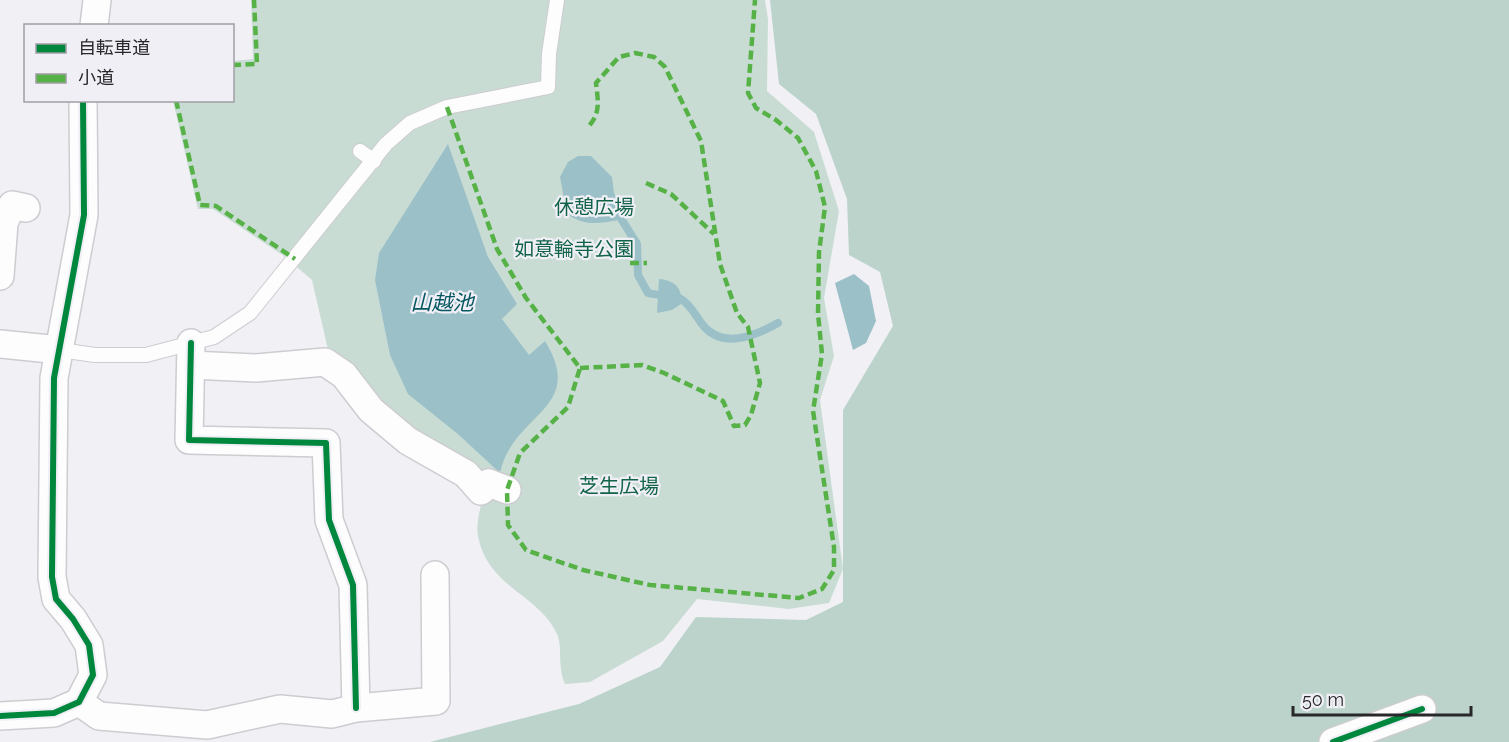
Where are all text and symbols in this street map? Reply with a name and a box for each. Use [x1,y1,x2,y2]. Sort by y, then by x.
legend [24,24,234,102]
text: 自転車道 [78,37,150,58]
text: 小道 [78,67,114,88]
park label: 休憩広場 [554,195,634,219]
park label: 如意輪寺公園 [514,237,634,261]
water label: 山越池 [411,290,475,315]
park label: 芝生広場 [579,474,659,498]
scale bar [1293,679,1472,717]
text: 50 m [1302,689,1344,710]

